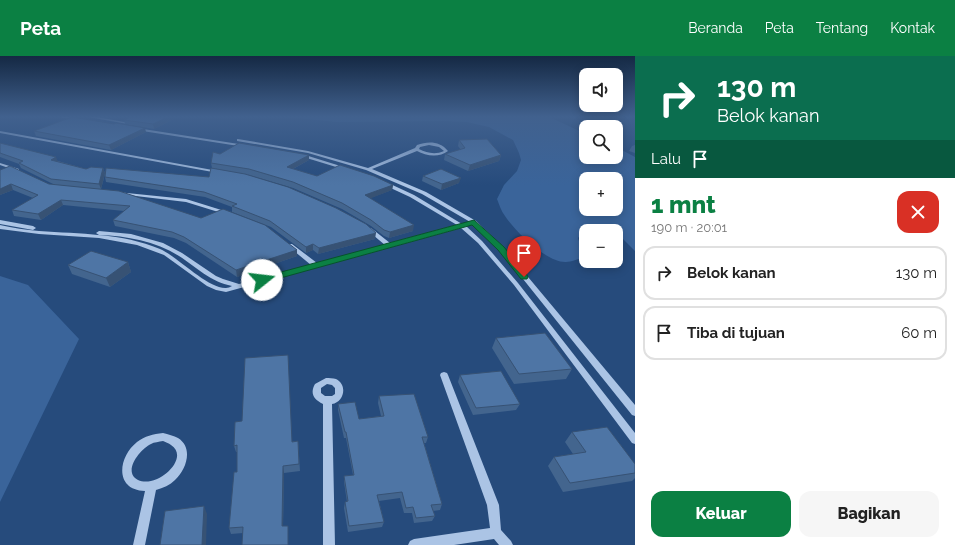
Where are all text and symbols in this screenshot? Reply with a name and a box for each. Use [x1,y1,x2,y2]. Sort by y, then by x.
text: Peta [20,17,61,39]
text: Beranda [688,20,743,36]
text: Peta [765,20,794,36]
text: Tentang [816,20,868,36]
text: Kontak [890,20,935,36]
map controls [579,68,623,268]
button: sound [579,68,623,112]
text: 130 m [717,71,796,104]
icon: right [651,72,703,124]
text: Belok kanan [717,105,819,126]
button: search [579,120,623,164]
icon: arrive [689,148,711,170]
text: Lalu [651,150,681,168]
button: + [579,172,623,216]
text: 1 mnt [651,190,716,219]
button: close [897,191,939,233]
text: 190 m · 20:01 [651,220,727,235]
button: − [579,224,623,268]
pin [507,236,541,277]
icon: arrive [513,242,535,264]
position arrow [241,259,283,301]
icon: right [653,262,675,284]
text: Belok kanan [687,264,776,282]
text: 130 m [896,264,937,282]
icon: arrive [653,322,675,344]
text: Tiba di tujuan [687,324,785,342]
text: 60 m [901,324,937,342]
button: Keluar [651,491,791,537]
button: Bagikan [799,491,939,537]

